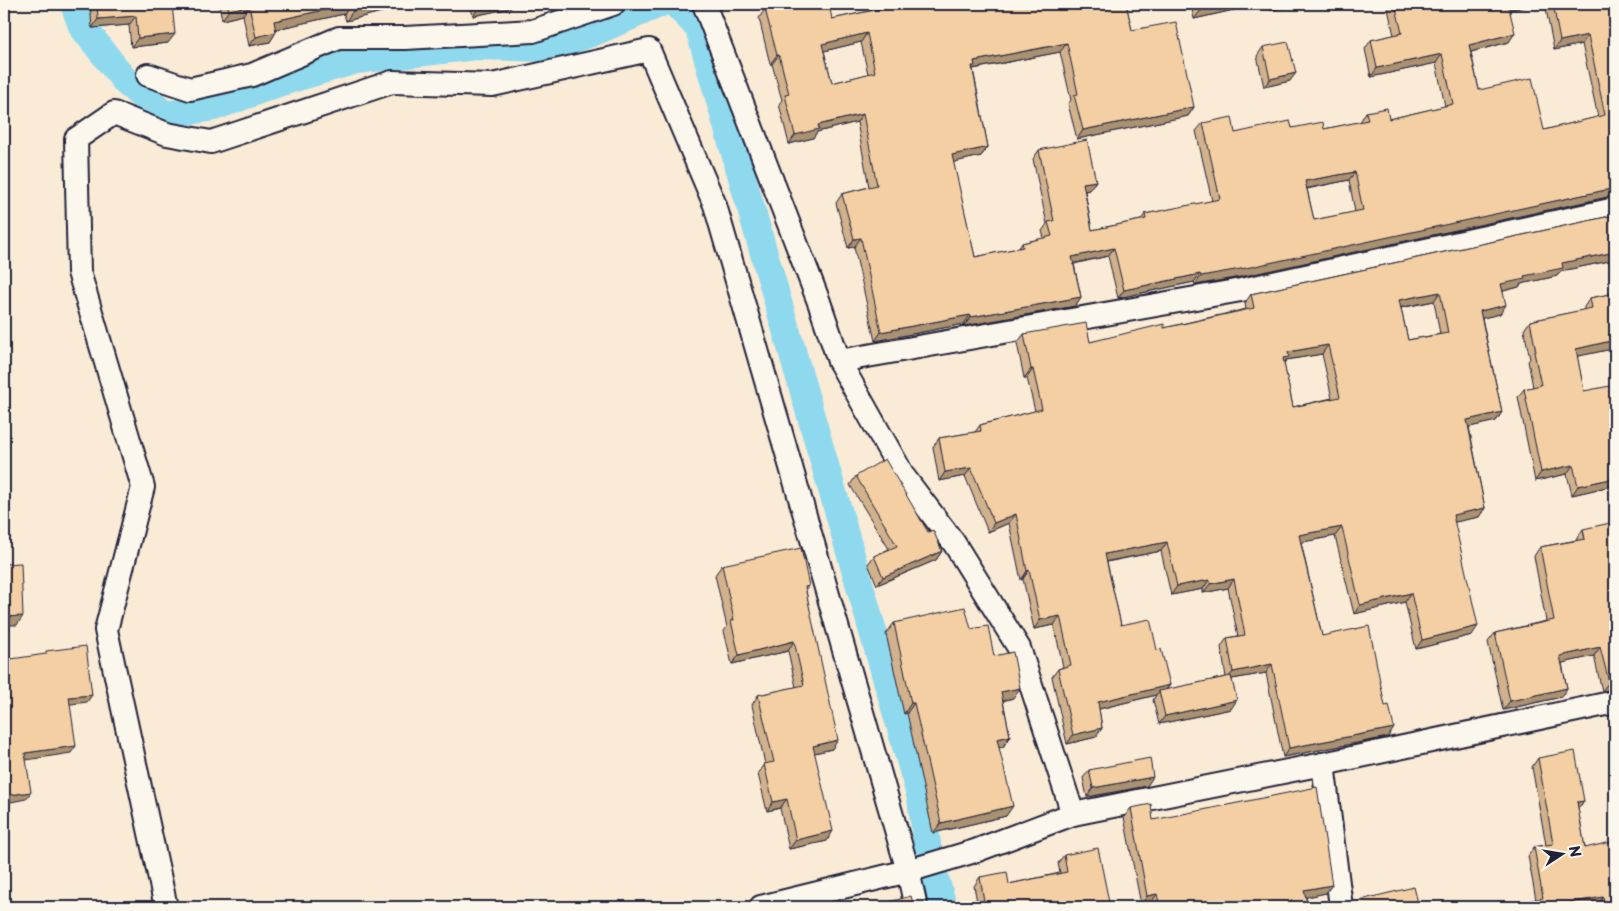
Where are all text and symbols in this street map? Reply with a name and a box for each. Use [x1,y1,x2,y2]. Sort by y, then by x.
north arrow [1536,828,1586,878]
text: N [1564,844,1587,859]

